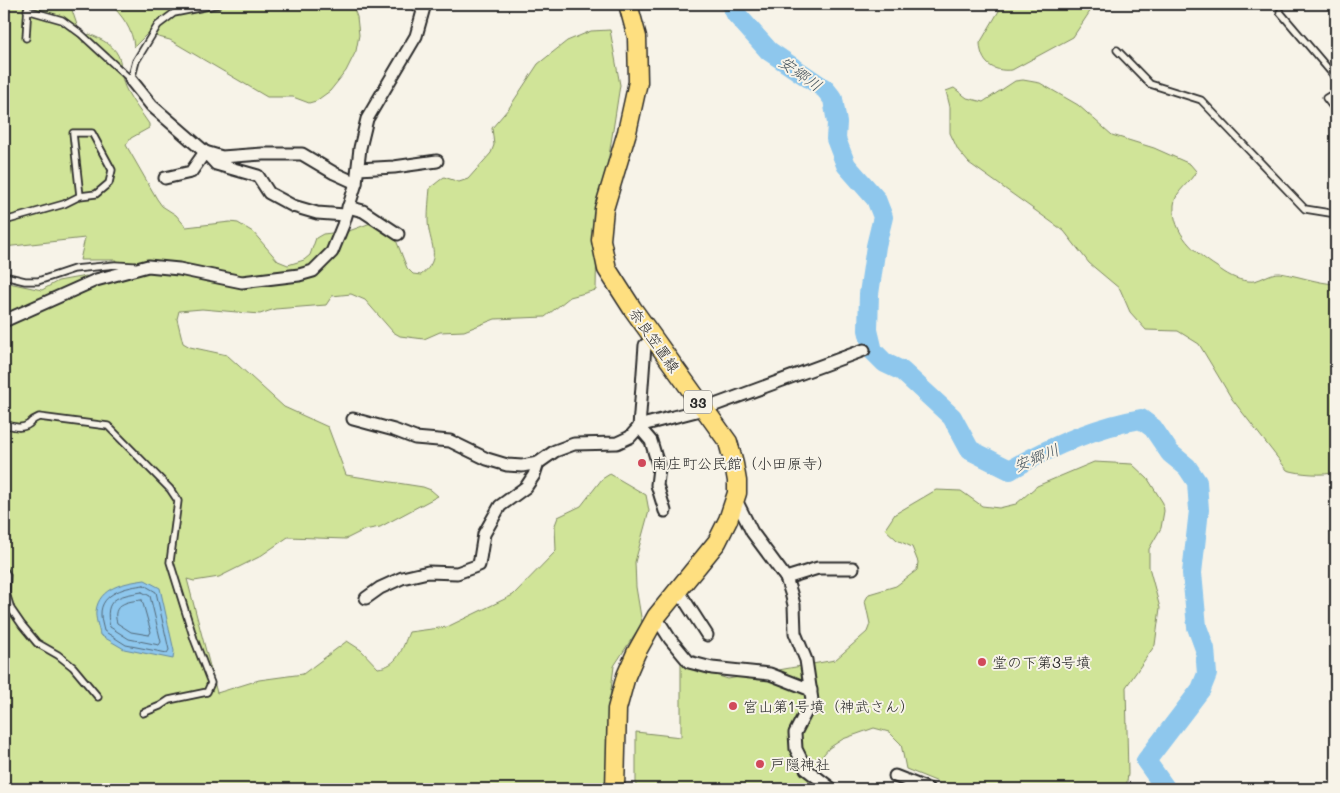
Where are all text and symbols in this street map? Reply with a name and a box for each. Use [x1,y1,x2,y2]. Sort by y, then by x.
water label: 安郷川 [775,51,827,95]
street label: 奈良笠置線 [625,304,685,376]
road number: 33 [684,391,712,414]
water label: 安郷川 [1010,438,1062,476]
place label: 南庄町公民館（小田原寺） [652,453,832,473]
marker: 南庄町公民館（小田原寺） [636,457,648,469]
place label: 堂の下第3号墳 [992,652,1091,672]
marker: 堂の下第3号墳 [976,656,988,668]
place label: 宮山第1号墳（神武さん） [743,696,915,716]
marker: 宮山第1号墳（神武さん） [727,700,739,712]
place label: 戸隠神社 [770,754,830,774]
marker: 戸隠神社 [754,758,766,770]

